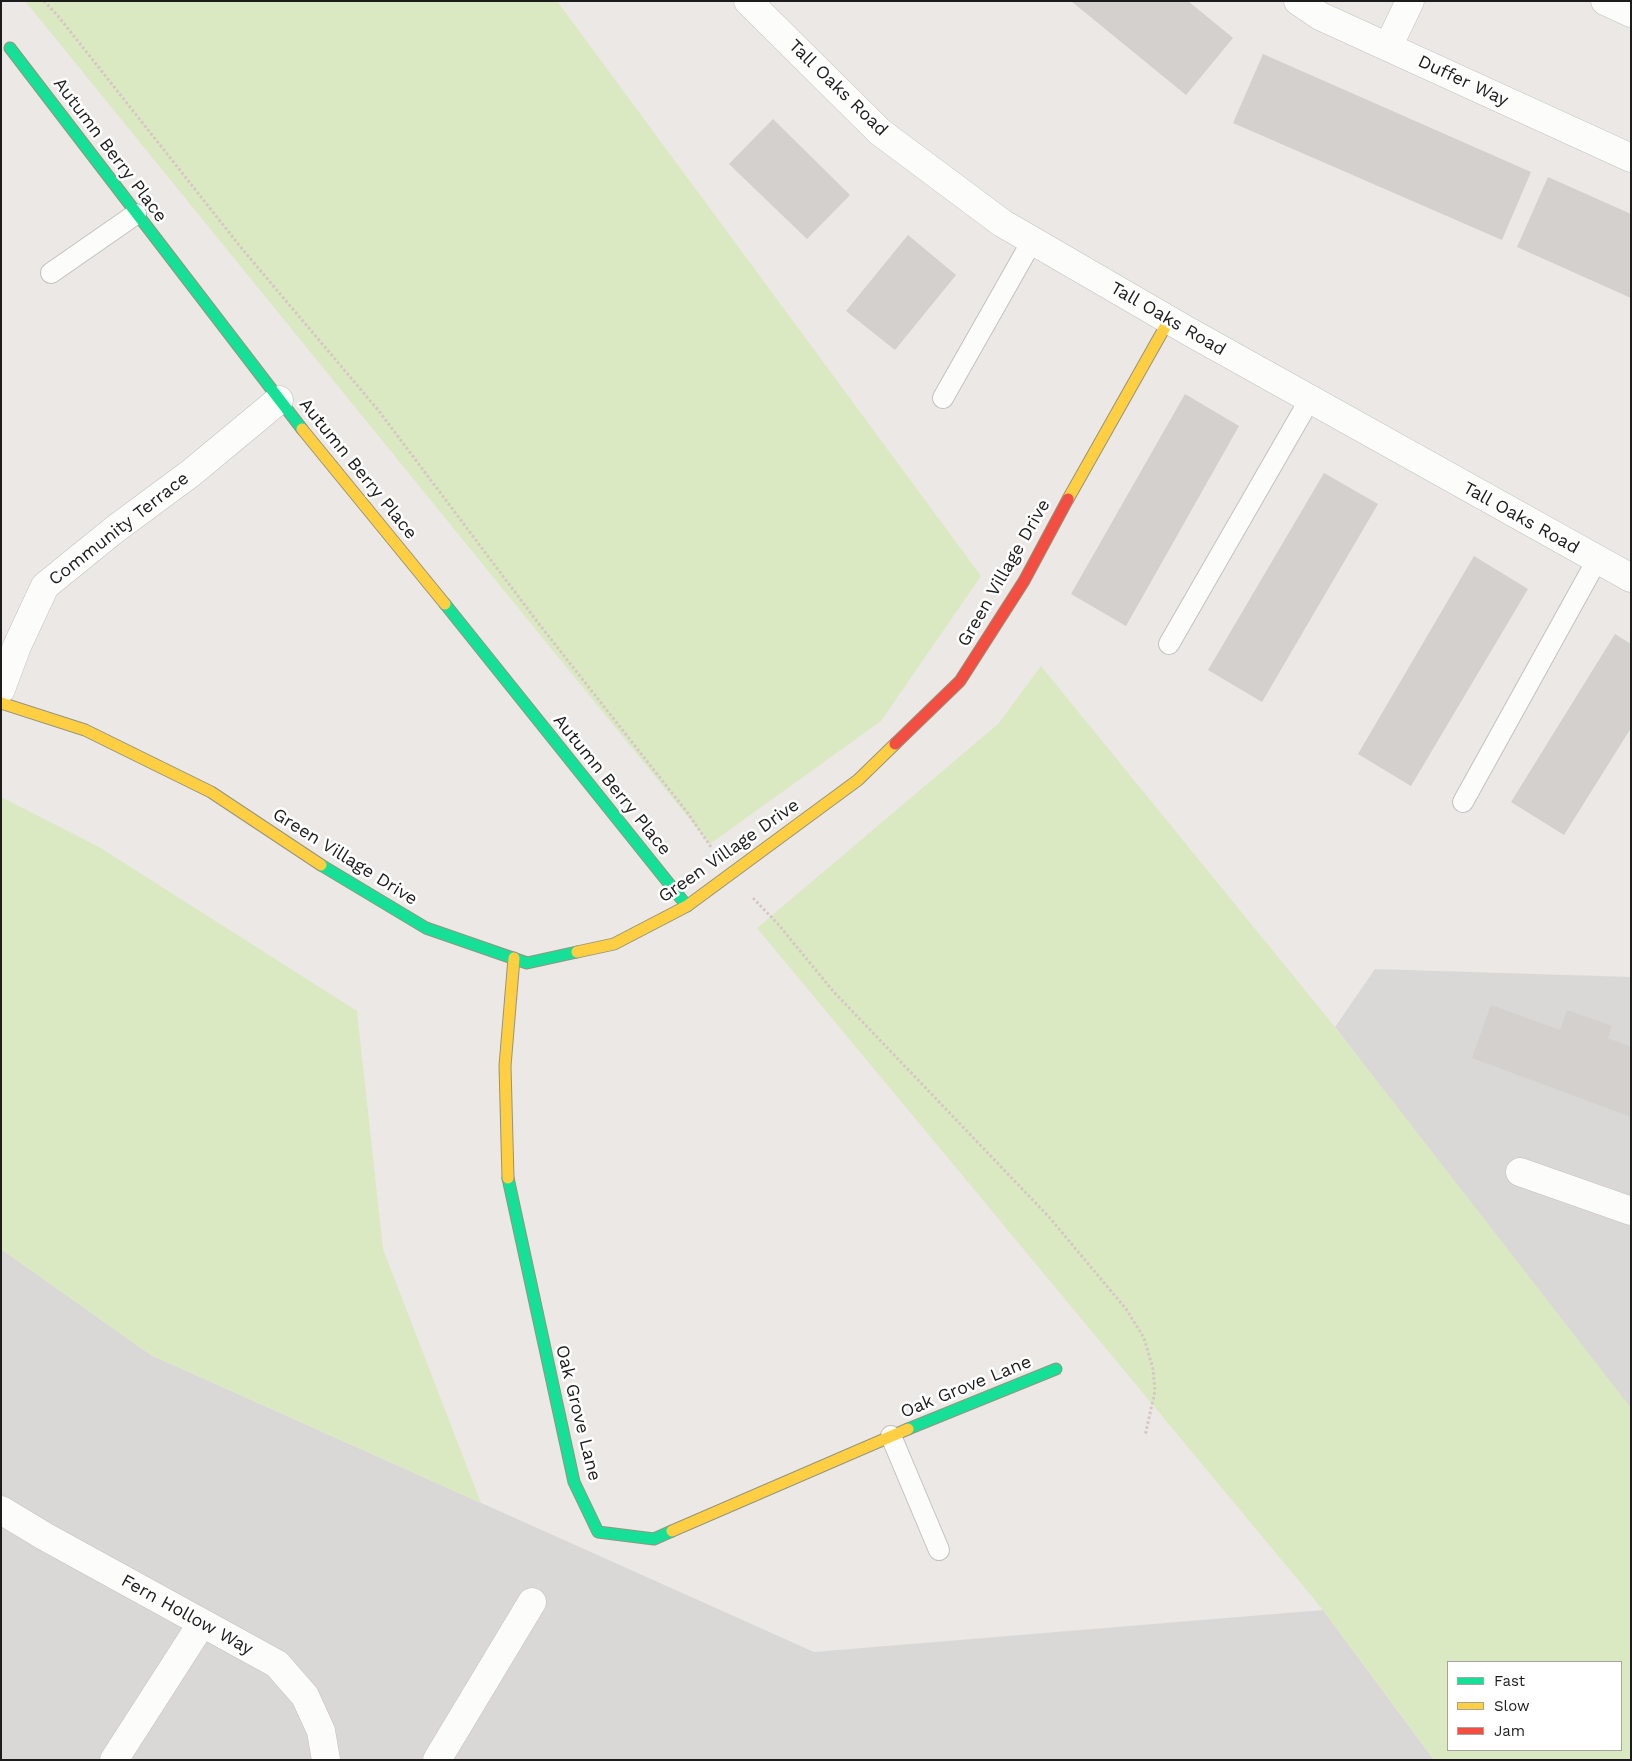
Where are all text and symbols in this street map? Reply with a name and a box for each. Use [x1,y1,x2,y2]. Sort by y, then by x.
street label: Tall Oaks Road [784,35,892,141]
street label: Duffer Way [1414,51,1512,111]
street label: Autumn Berry Place [49,73,171,227]
street label: Tall Oaks Road [1106,277,1230,361]
street label: Autumn Berry Place [294,394,422,544]
street label: Community Terrace [45,468,193,590]
street label: Tall Oaks Road [1459,477,1583,559]
street label: Green Village Drive [953,495,1055,651]
street label: Autumn Berry Place [548,710,676,860]
street label: Green Village Drive [655,794,803,908]
street label: Green Village Drive [269,804,421,910]
street label: Oak Grove Lane [551,1343,605,1483]
street label: Oak Grove Lane [897,1351,1035,1423]
street label: Fern Hollow Way [117,1570,257,1660]
legend [1447,1661,1622,1751]
text: Fast [1494,1672,1525,1690]
text: Slow [1494,1697,1530,1715]
text: Jam [1494,1722,1525,1740]

